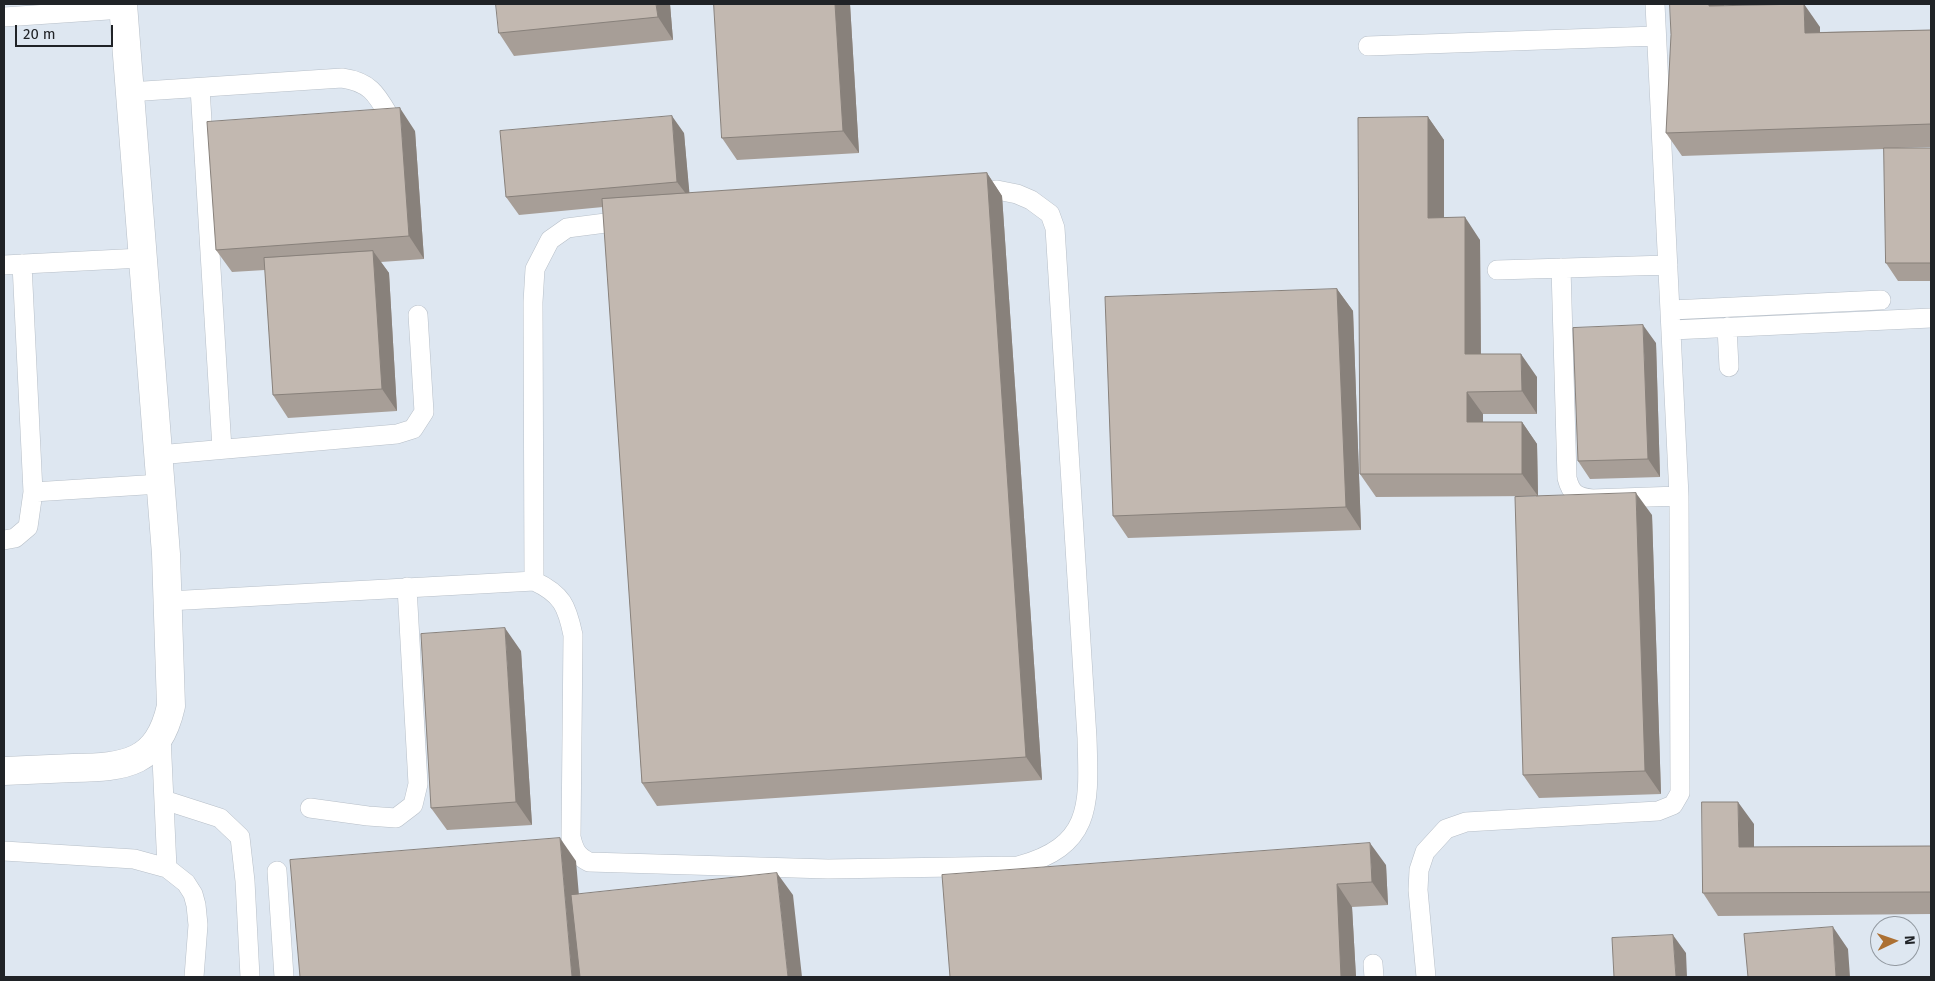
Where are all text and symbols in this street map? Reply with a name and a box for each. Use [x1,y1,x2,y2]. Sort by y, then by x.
scale bar [18,15,115,47]
text: 20 m [23,25,56,43]
north arrow [1870,916,1920,966]
text: N [1901,935,1918,945]

